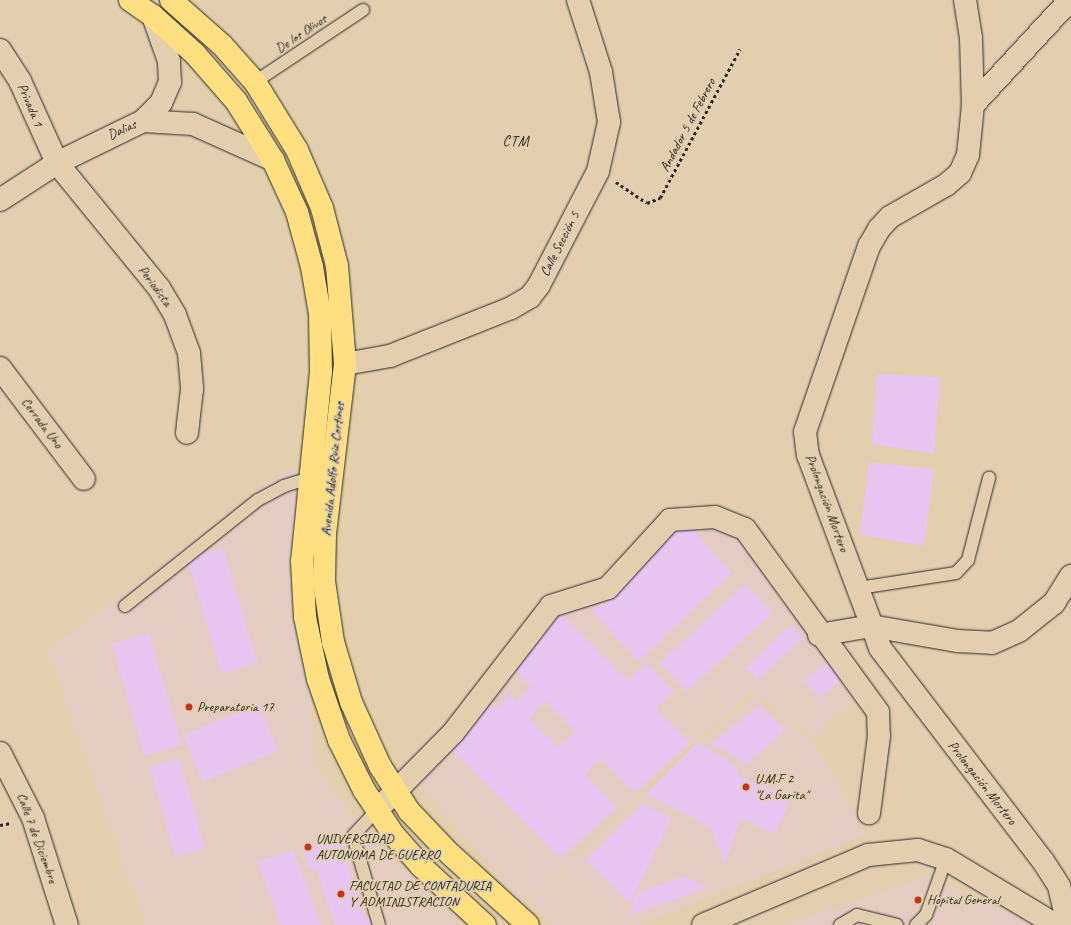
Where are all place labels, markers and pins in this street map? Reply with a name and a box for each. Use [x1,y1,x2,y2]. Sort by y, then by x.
place label: Preparatoria 17 [197,699,274,715]
marker: Preparatoria 17 [184,702,194,712]
place label: U.M.F 2 "La Garita" [755,771,808,804]
marker: U.M.F 2 "La Garita" [740,781,752,793]
place label: UNIVERSIDAD AUTONOMA DE GUERRO [316,831,439,864]
marker: UNIVERSIDAD AUTONOMA DE GUERRO [303,842,313,852]
place label: FACULTAD DE CONTADURIA Y ADMINISTRACION [349,878,492,910]
marker: FACULTAD DE CONTADURIA Y ADMINISTRACION [336,889,346,899]
place label: Hopital General [927,892,999,908]
marker: Hopital General [912,894,924,906]

